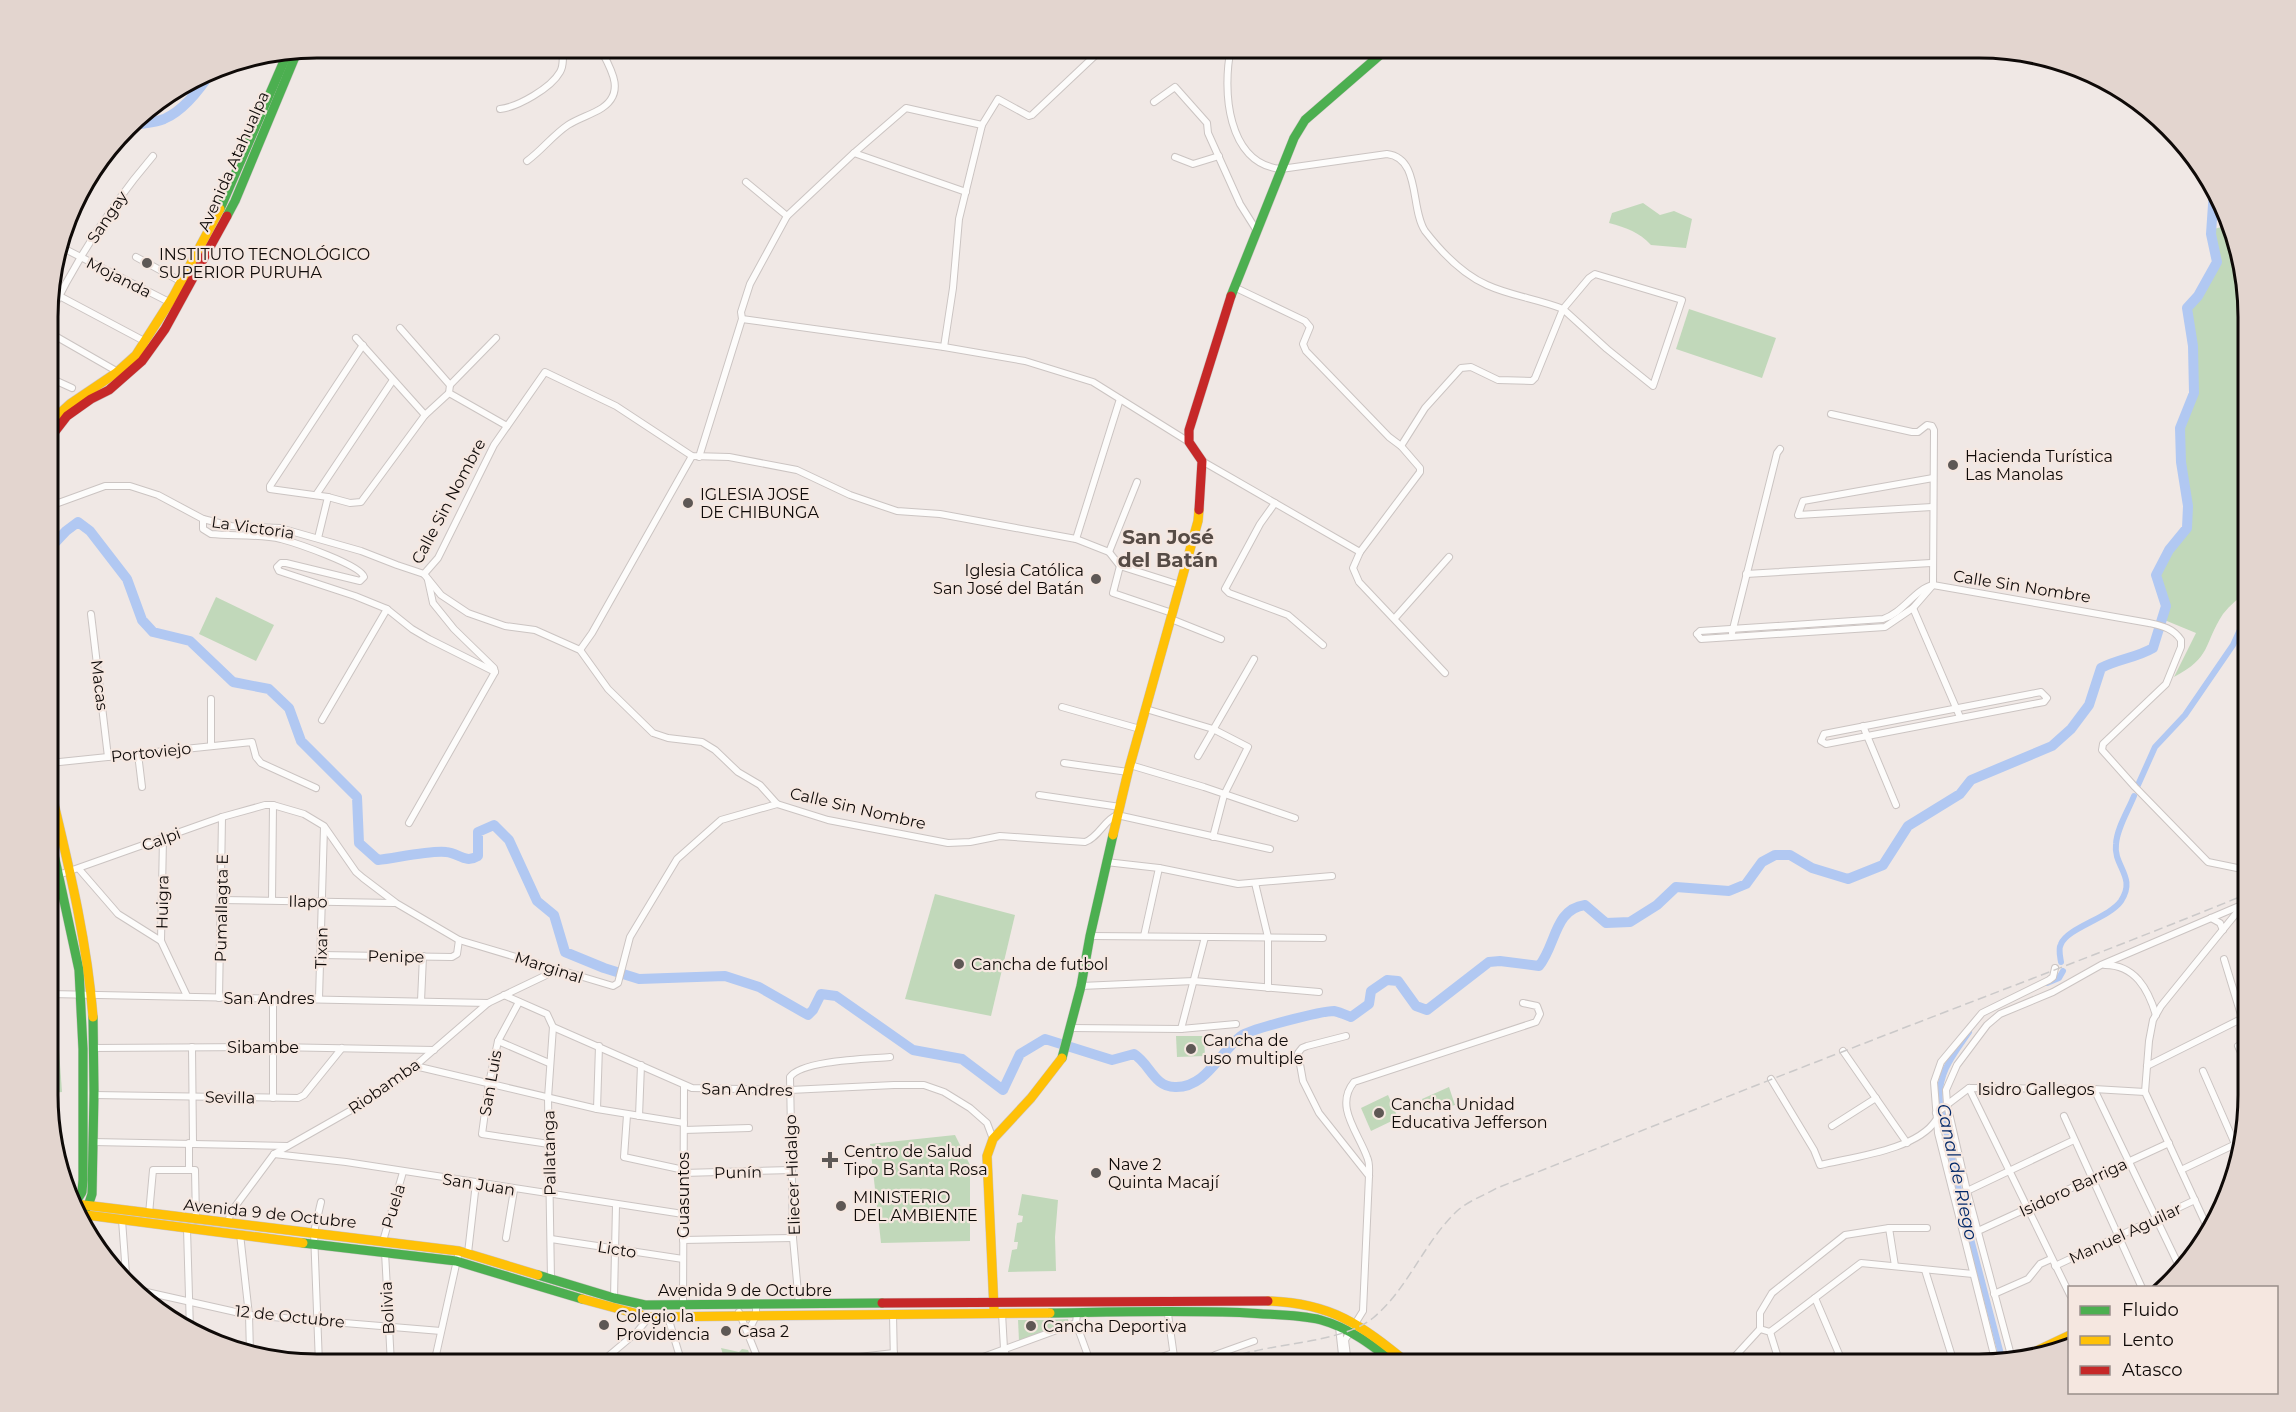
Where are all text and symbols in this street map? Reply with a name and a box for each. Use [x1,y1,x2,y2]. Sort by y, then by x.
street label: Avenida Atahualpa [194,88,273,234]
street label: Sangay [83,187,132,247]
place label: INSTITUTO TECNOLÓGICO SUPERIOR PURUHA [159,245,370,282]
street label: Mojanda [83,253,154,302]
marker: INSTITUTO TECNOLÓGICO SUPERIOR PURUHA [140,256,154,270]
street label: Calle Sin Nombre [407,435,489,567]
place label: Hacienda Turística Las Manolas [1965,447,2113,484]
marker: Hacienda Turística Las Manolas [1946,458,1960,472]
place label: IGLESIA JOSE DE CHIBUNGA [700,485,819,522]
marker: IGLESIA JOSE DE CHIBUNGA [681,496,695,510]
street label: La Victoria [210,512,296,543]
district label: San José del Batán [1118,525,1218,572]
place label: Iglesia Católica San José del Batán [933,561,1084,598]
street label: Calle Sin Nombre [1952,566,2092,607]
marker: Iglesia Católica San José del Batán [1089,572,1103,586]
street label: Macas [87,659,112,712]
street label: Portoviejo [110,739,192,766]
street label: Calle Sin Nombre [788,784,928,833]
street label: Calpi [139,824,183,855]
street label: Pumallagta E [211,854,232,962]
street label: Huigra [153,875,172,929]
street label: Ilapo [288,892,328,911]
street label: Tixan [311,927,332,969]
street label: Penipe [368,947,424,966]
street label: Marginal [512,948,585,987]
place label: Cancha de futbol [971,955,1108,974]
marker: Cancha de futbol [952,957,966,971]
street label: San Andres [223,989,315,1008]
place label: Cancha de uso multiple [1203,1031,1303,1068]
street label: Sibambe [227,1038,299,1057]
marker: Cancha de uso multiple [1184,1042,1198,1056]
street label: San Luis [475,1049,506,1117]
street label: Riobamba [345,1055,424,1118]
street label: San Andres [701,1079,793,1100]
street label: Isidro Gallegos [1977,1080,2095,1099]
street label: Sevilla [205,1088,255,1107]
place label: Cancha Unidad Educativa Jefferson [1391,1095,1548,1132]
water label: Canal de Riego [1932,1102,1982,1242]
marker: Cancha Unidad Educativa Jefferson [1372,1106,1386,1120]
street label: Pallatanga [539,1110,560,1196]
street label: Eliecer Hidalgo [781,1114,804,1236]
place label: Centro de Salud Tipo B Santa Rosa [844,1142,988,1179]
marker: Centro de Salud Tipo B Santa Rosa [821,1151,839,1169]
street label: Guasuntos [674,1152,693,1238]
street label: Isidoro Barriga [2016,1154,2130,1221]
place label: Nave 2 Quinta Macají [1108,1155,1220,1192]
street label: Punín [714,1163,762,1182]
marker: Nave 2 Quinta Macají [1089,1166,1103,1180]
street label: San Juan [441,1169,517,1200]
street label: Puela [378,1182,409,1231]
place label: MINISTERIO DEL AMBIENTE [853,1188,978,1225]
street label: Avenida 9 de Octubre [182,1195,357,1232]
marker: MINISTERIO DEL AMBIENTE [834,1199,848,1213]
street label: Manuel Aguilar [2066,1199,2185,1268]
street label: Licto [596,1237,638,1262]
street label: Bolivia [377,1281,398,1335]
street label: Avenida 9 de Octubre [658,1281,832,1300]
legend [2068,1286,2278,1394]
text: Fluido [2122,1299,2179,1321]
street label: 12 de Octubre [234,1301,346,1332]
place label: Colegio la Providencia [616,1307,710,1344]
place label: Cancha Deportiva [1043,1317,1187,1336]
marker: Colegio la Providencia [597,1318,611,1332]
marker: Cancha Deportiva [1024,1319,1038,1333]
place label: Casa 2 [738,1322,789,1341]
marker: Casa 2 [719,1324,733,1338]
text: Lento [2122,1329,2174,1351]
text: Atasco [2122,1359,2182,1381]

